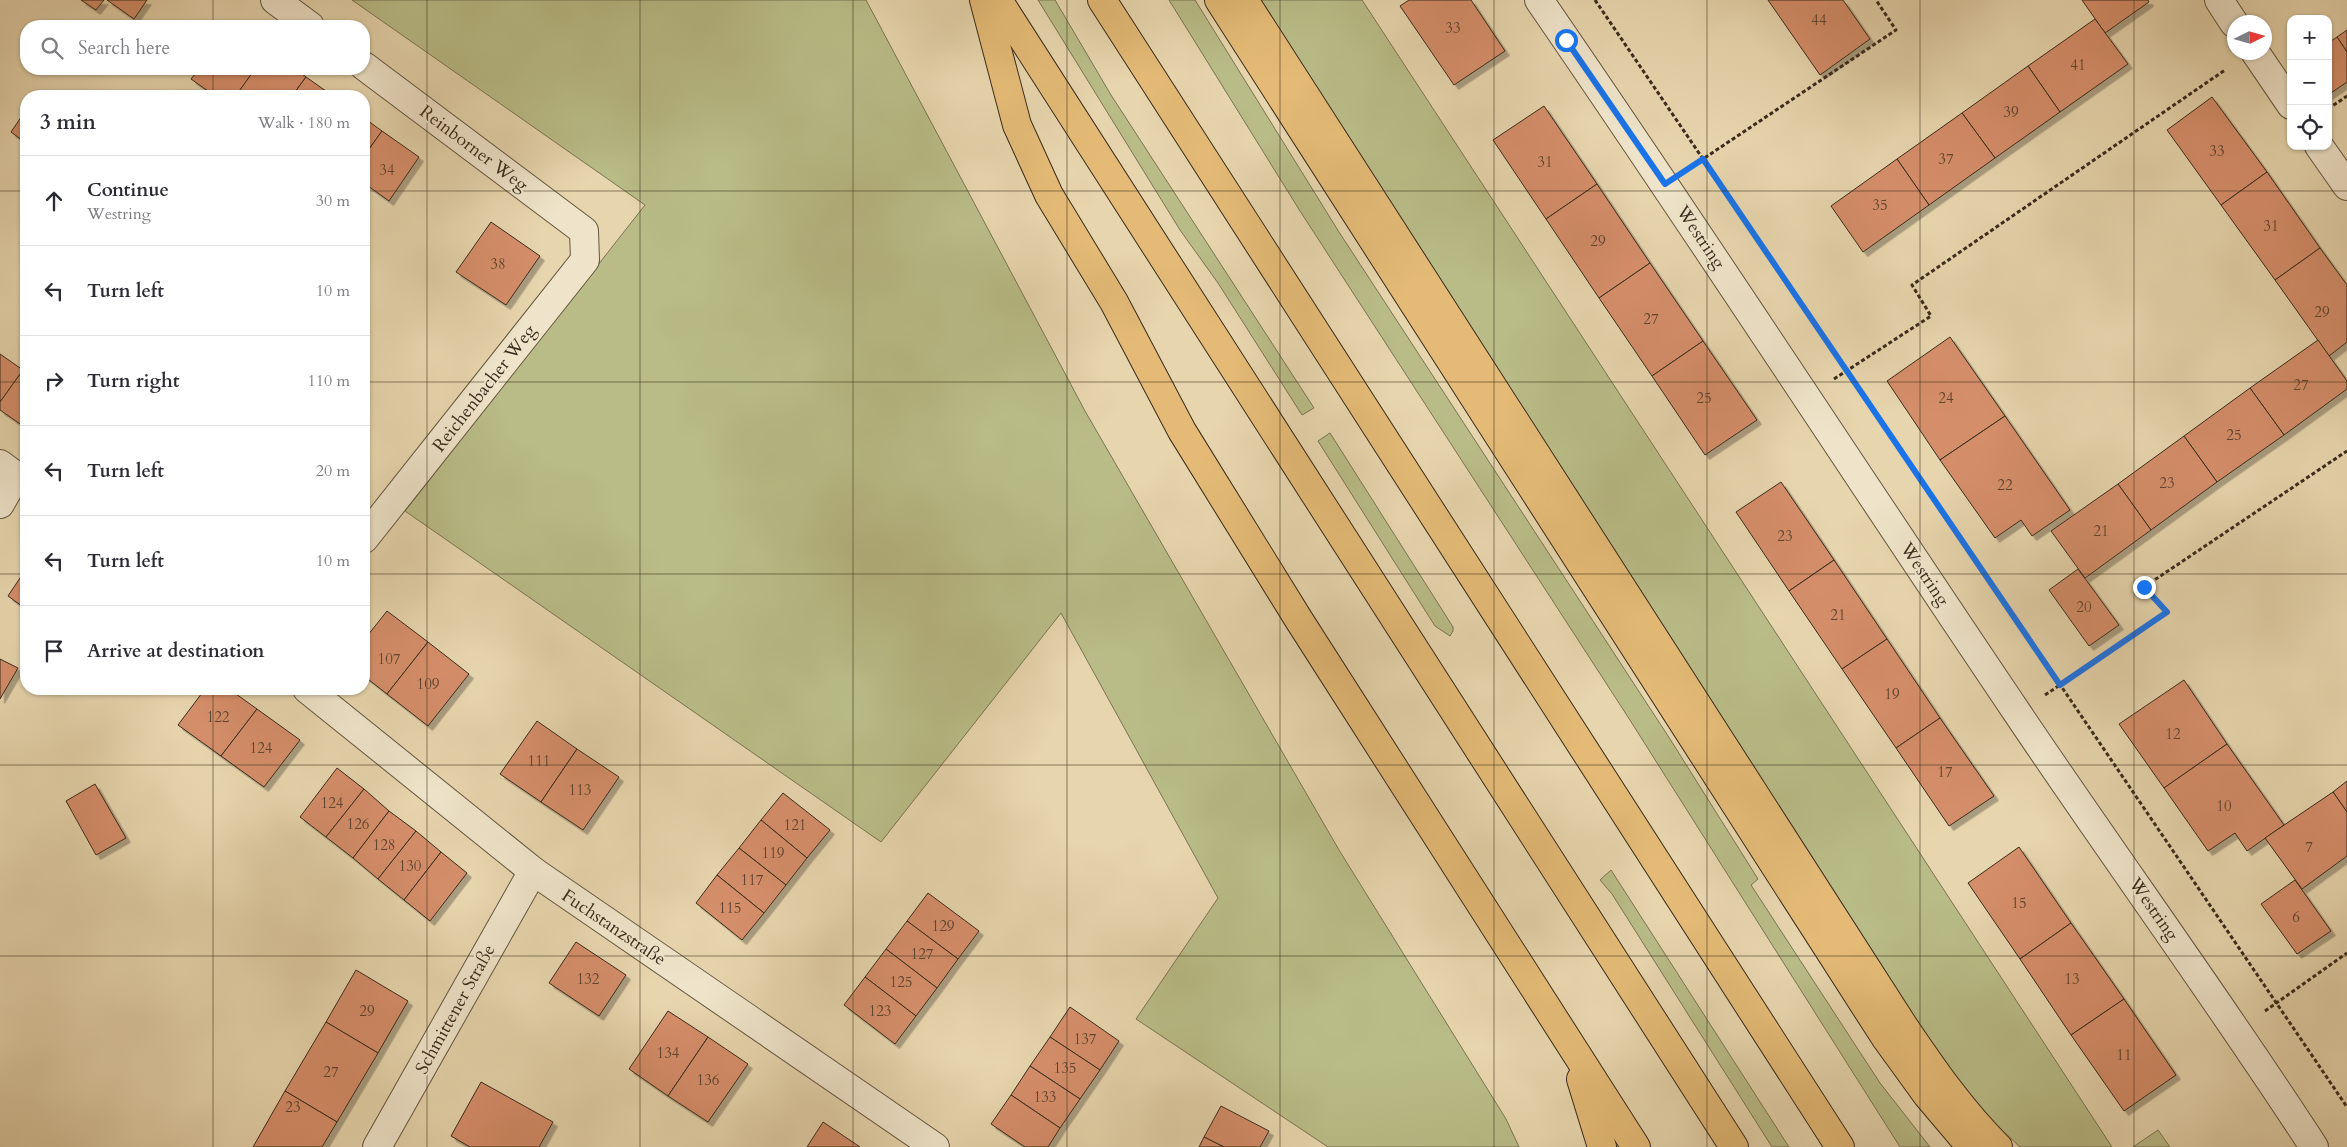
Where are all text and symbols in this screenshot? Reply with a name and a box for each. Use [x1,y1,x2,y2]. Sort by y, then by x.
house number: 44 [1811,10,1827,30]
north arrow [2227,15,2272,60]
map controls [2287,15,2332,150]
button: + [2287,15,2332,60]
house number: 33 [1445,18,1461,38]
search box [20,20,370,75]
route start [1555,29,1578,52]
icon: search [38,34,66,62]
text: Search here [78,35,170,61]
house number: 41 [2070,55,2086,75]
button: − [2287,60,2332,105]
street label: Reinborner Weg [414,99,534,198]
house number: 39 [2003,102,2019,122]
button: locate [2287,105,2332,150]
text: 3 min [40,108,96,137]
text: Walk · 180 m [258,112,350,134]
house number: 33 [2209,141,2225,161]
house number: 37 [1938,149,1954,169]
house number: 31 [1537,152,1553,172]
house number: 34 [379,160,395,180]
text: Continue [87,177,169,203]
icon: ahead [40,187,68,215]
text: 30 m [316,190,350,212]
house number: 35 [1872,195,1888,215]
street label: Westring [1670,200,1732,275]
text: Westring [87,203,151,225]
house number: 31 [2263,216,2279,236]
house number: 29 [1590,231,1606,251]
house number: 38 [490,254,506,274]
icon: left [40,277,68,305]
text: Turn left [87,278,164,304]
text: 10 m [316,280,350,302]
house number: 29 [2314,302,2330,322]
house number: 27 [1643,309,1659,329]
street label: Reichenbacher Weg [427,319,543,457]
icon: right [40,367,68,395]
text: Turn right [87,368,179,394]
text: 110 m [308,370,350,392]
house number: 27 [2293,375,2309,395]
house number: 25 [1696,388,1712,408]
house number: 24 [1938,388,1954,408]
house number: 25 [2226,425,2242,445]
icon: left [40,457,68,485]
text: Turn left [87,458,164,484]
text: 20 m [316,460,350,482]
house number: 23 [2159,473,2175,493]
house number: 22 [1997,475,2013,495]
house number: 21 [2093,521,2109,541]
house number: 23 [1777,526,1793,546]
street label: Westring [1894,537,1956,612]
icon: left [40,547,68,575]
text: Turn left [87,548,164,574]
text: 10 m [316,550,350,572]
route end [2133,576,2156,599]
house number: 20 [2076,597,2092,617]
house number: 21 [1830,605,1846,625]
icon: arrive [40,637,68,665]
text: Arrive at destination [87,638,264,664]
house number: 107 [377,649,401,669]
house number: 109 [416,674,440,694]
house number: 19 [1884,684,1900,704]
house number: 122 [206,707,230,727]
house number: 12 [2165,724,2181,744]
house number: 124 [249,738,273,758]
house number: 111 [527,751,551,771]
house number: 17 [1937,762,1953,782]
house number: 113 [568,780,592,800]
house number: 124 [320,793,344,813]
house number: 10 [2216,796,2232,816]
house number: 126 [346,814,370,834]
house number: 121 [783,815,807,835]
house number: 128 [372,835,396,855]
house number: 7 [2305,837,2313,857]
house number: 119 [761,843,785,863]
house number: 130 [398,856,422,876]
house number: 117 [740,870,764,890]
street label: Westring [2122,872,2185,947]
street label: Fuchstanzstraße [557,883,671,972]
house number: 15 [2011,893,2027,913]
house number: 115 [718,898,742,918]
house number: 6 [2292,907,2300,927]
house number: 129 [931,916,955,936]
street label: Schmittener Straße [409,940,501,1079]
house number: 127 [910,944,934,964]
house number: 132 [576,969,600,989]
house number: 13 [2064,969,2080,989]
house number: 125 [889,972,913,992]
house number: 29 [359,1001,375,1021]
house number: 123 [868,1001,892,1021]
house number: 137 [1073,1029,1097,1049]
house number: 134 [656,1043,680,1063]
house number: 11 [2116,1045,2132,1065]
house number: 135 [1053,1058,1077,1078]
house number: 27 [323,1062,339,1082]
house number: 136 [696,1070,720,1090]
house number: 133 [1033,1087,1057,1107]
house number: 23 [285,1097,301,1117]

